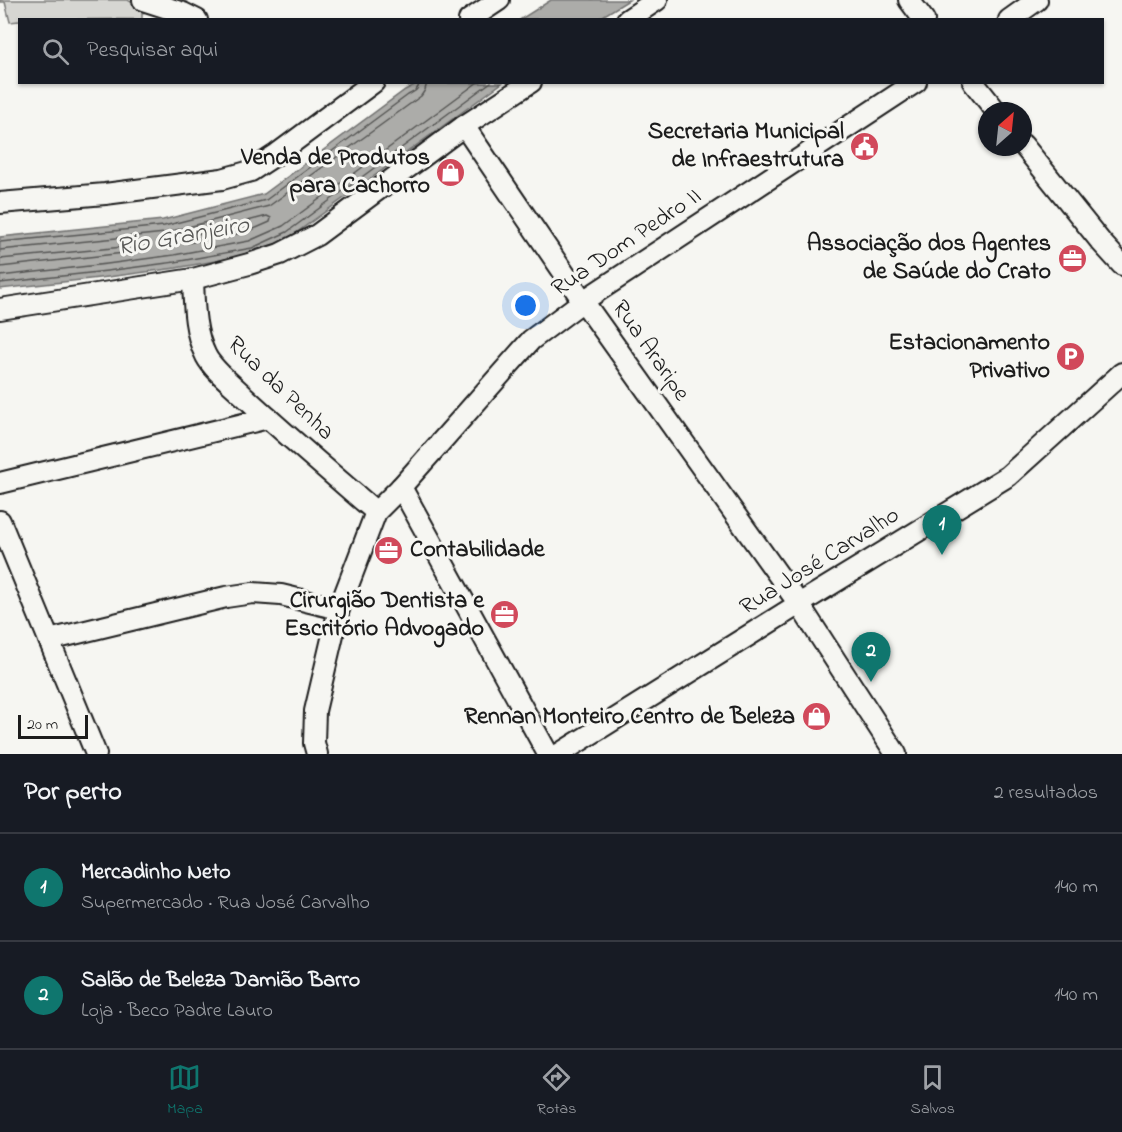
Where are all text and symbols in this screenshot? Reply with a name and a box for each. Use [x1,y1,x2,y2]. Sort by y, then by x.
search box [18,18,1104,84]
icon: search [39,35,72,68]
text: Pesquisar aqui [87,35,218,67]
north arrow [978,102,1032,156]
place label: Secretaria Municipal de Infraestrutura [648,115,844,178]
public building icon: Secretaria Municipal de Infraestrutura [849,130,881,162]
place label: Venda de Produtos para Cachorro [240,141,430,204]
shop icon: Venda de Produtos para Cachorro [435,156,467,188]
street label: Rua Dom Pedro II [545,180,709,306]
water label: Rio Granjeiro [114,206,253,267]
place label: Associação dos Agentes de Saúde do Crato [807,227,1051,290]
office icon: Associação dos Agentes de Saúde do Crato [1056,242,1088,274]
your location [511,291,540,320]
street label: Rua Araripe [602,293,698,409]
place label: Estacionamento Privativo [888,326,1050,389]
street label: Rua da Penha [218,329,342,449]
parking icon: Estacionamento Privativo [1055,341,1087,373]
street label: Rua José Carvalho [733,499,907,625]
pin: 1 [922,506,962,555]
place label: Contabilidade [410,533,546,568]
office icon: Contabilidade [373,534,405,566]
place label: Cirurgião Dentista e Escritório Advogado [284,584,485,648]
office icon: Cirurgião Dentista e Escritório Advogado [489,599,521,631]
pin: 2 [852,632,890,682]
place label: Rennan Monteiro Centro de Beleza [464,700,795,735]
shop icon: Rennan Monteiro Centro de Beleza [800,701,832,733]
scale bar [18,712,88,740]
text: 20 m [27,713,58,737]
text: Por perto [24,774,122,812]
text: 2 resultados [994,779,1098,808]
text: Mercadinho Neto [81,857,231,889]
text: 1 [40,873,47,902]
text: 140 m [1054,873,1098,902]
text: Supermercado · Rua José Carvalho [81,889,370,918]
text: Salão de Beleza Damião Barro [81,965,360,997]
text: 2 [39,981,48,1010]
text: 140 m [1054,981,1098,1010]
text: Loja · Beco Padre Lauro [81,997,273,1026]
tab: Mapa [167,1061,203,1121]
tab: Rotas [537,1061,576,1121]
tab: Salvos [911,1061,955,1121]

